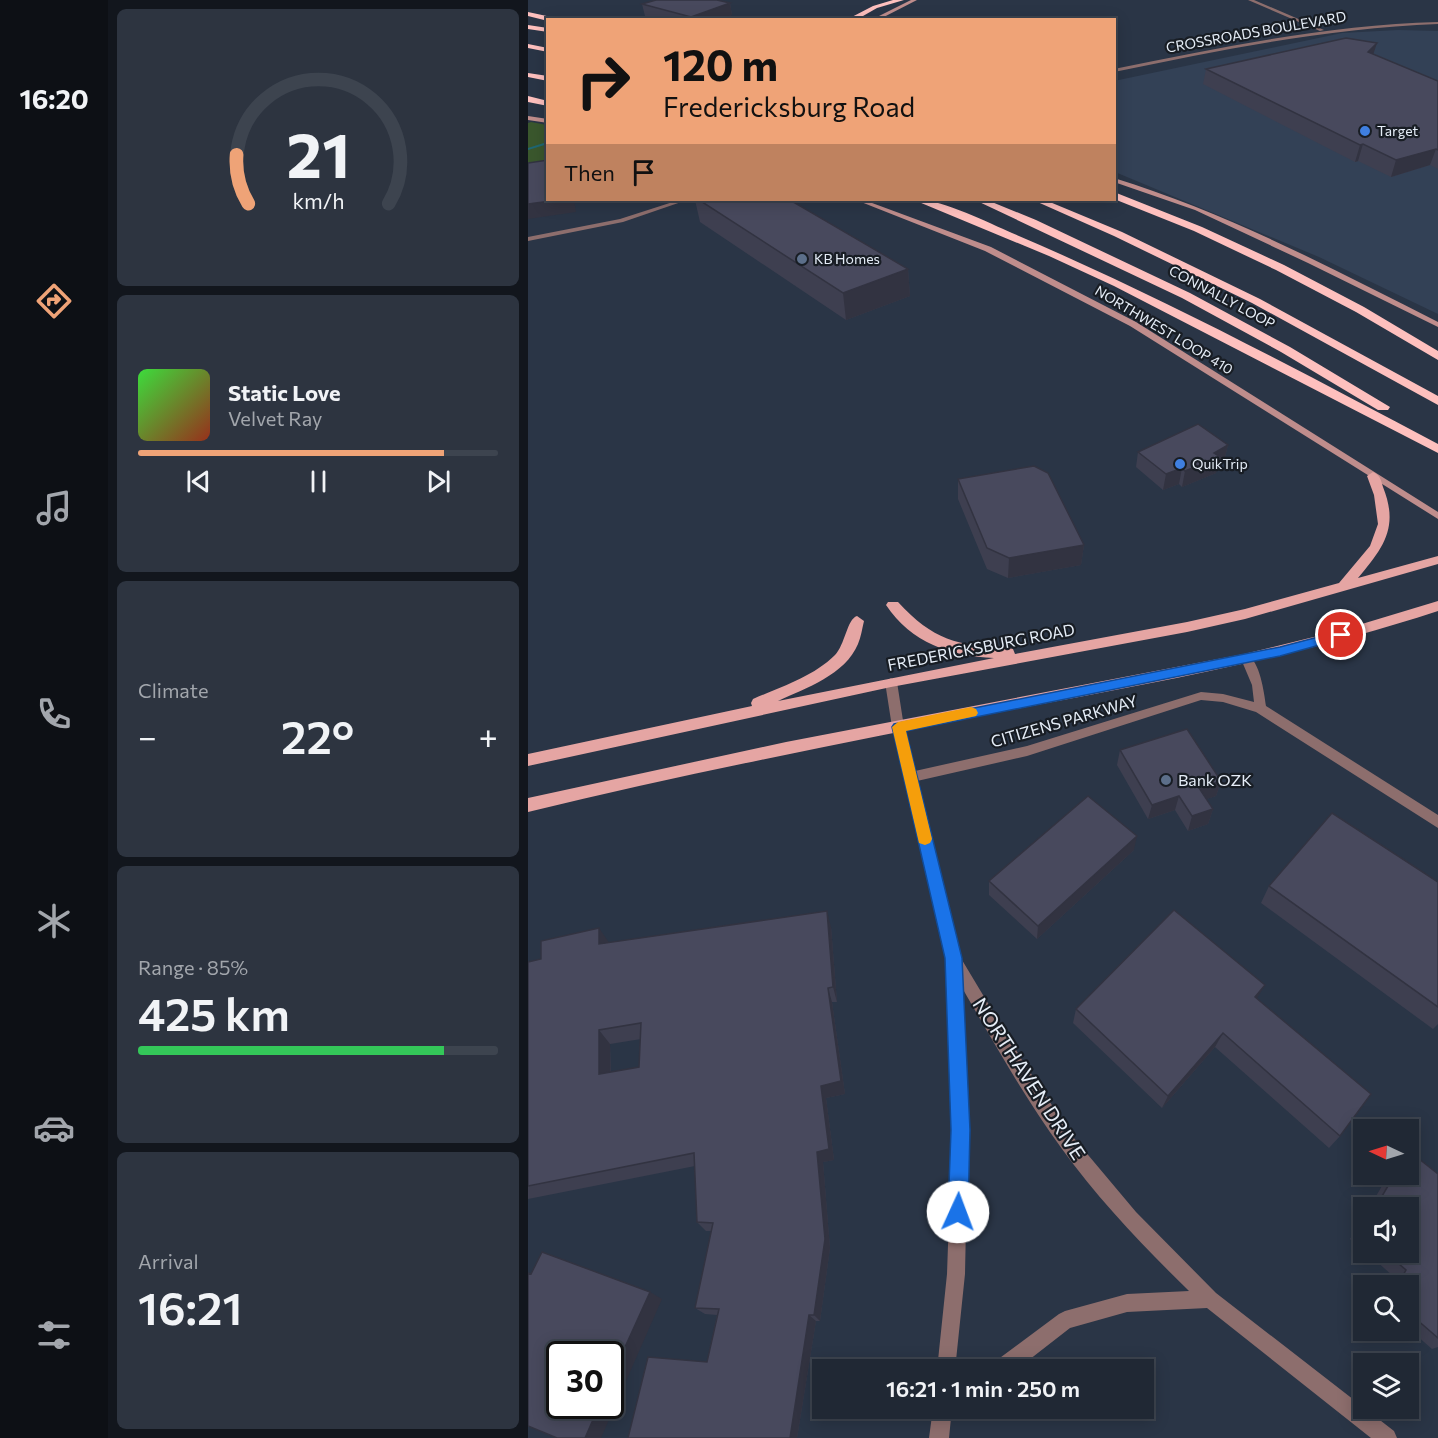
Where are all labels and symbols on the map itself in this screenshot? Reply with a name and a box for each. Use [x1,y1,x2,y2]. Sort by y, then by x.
street label: CROSSROADS BOULEVARD [1165,7,1347,56]
place label: Target [1377,122,1418,139]
marker: Target [1358,124,1372,138]
place label: KB Homes [814,250,880,267]
marker: KB Homes [795,252,809,266]
street label: CONNALLY LOOP [1166,261,1278,332]
street label: NORTHWEST LOOP 410 [1092,282,1236,378]
place label: QuikTrip [1192,455,1248,472]
marker: QuikTrip [1173,457,1187,471]
pin [1315,609,1366,660]
street label: FREDERICKSBURG ROAD [886,619,1076,674]
street label: CITIZENS PARKWAY [988,690,1140,751]
place label: Bank OZK [1178,770,1252,789]
marker: Bank OZK [1159,773,1173,787]
street label: NORTHAVEN DRIVE [968,993,1091,1164]
north arrow [1353,1119,1419,1185]
position arrow [926,1180,990,1244]
speed limit sign: 30 [546,1341,624,1419]

